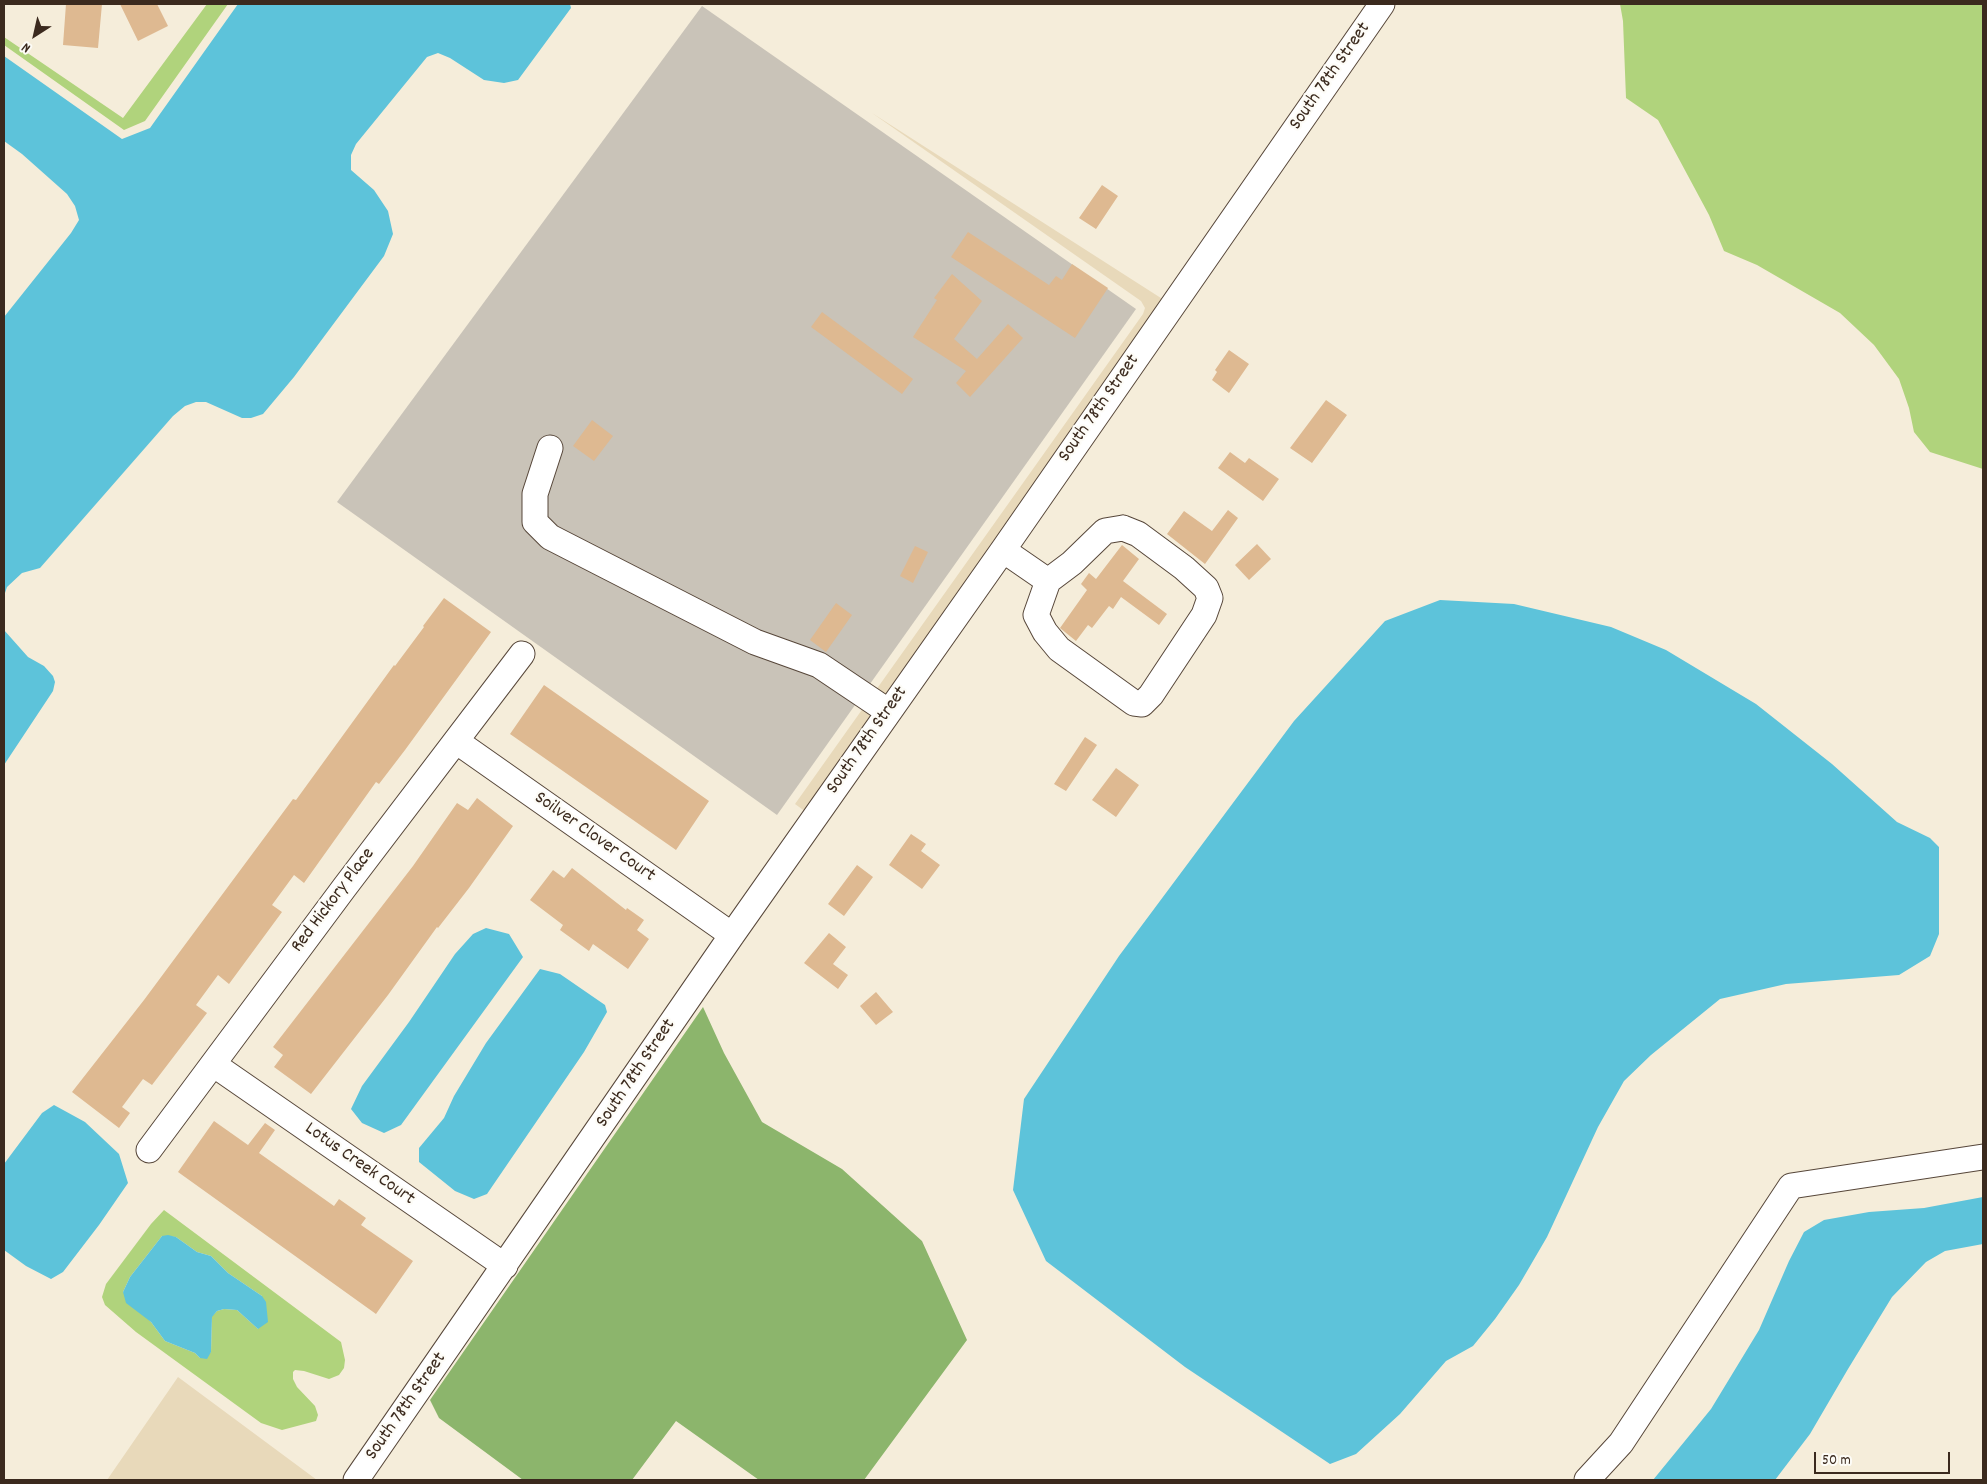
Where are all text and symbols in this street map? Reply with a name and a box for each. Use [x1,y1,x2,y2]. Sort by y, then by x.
north arrow [10,10,60,60]
street label: South 78th Street [1285,19,1377,135]
text: N [18,37,35,57]
street label: South 78th Street [1054,351,1146,467]
street label: South 78th Street [822,683,914,799]
street label: Soilver Clover Court [529,788,659,888]
street label: Red Hickory Place [287,844,381,958]
street label: South 78th Street [592,1015,682,1133]
street label: Lotus Creek Court [300,1119,418,1211]
street label: South 78th Street [361,1349,453,1465]
scale bar [1817,1442,1953,1474]
text: 50 m [1822,1450,1851,1472]

